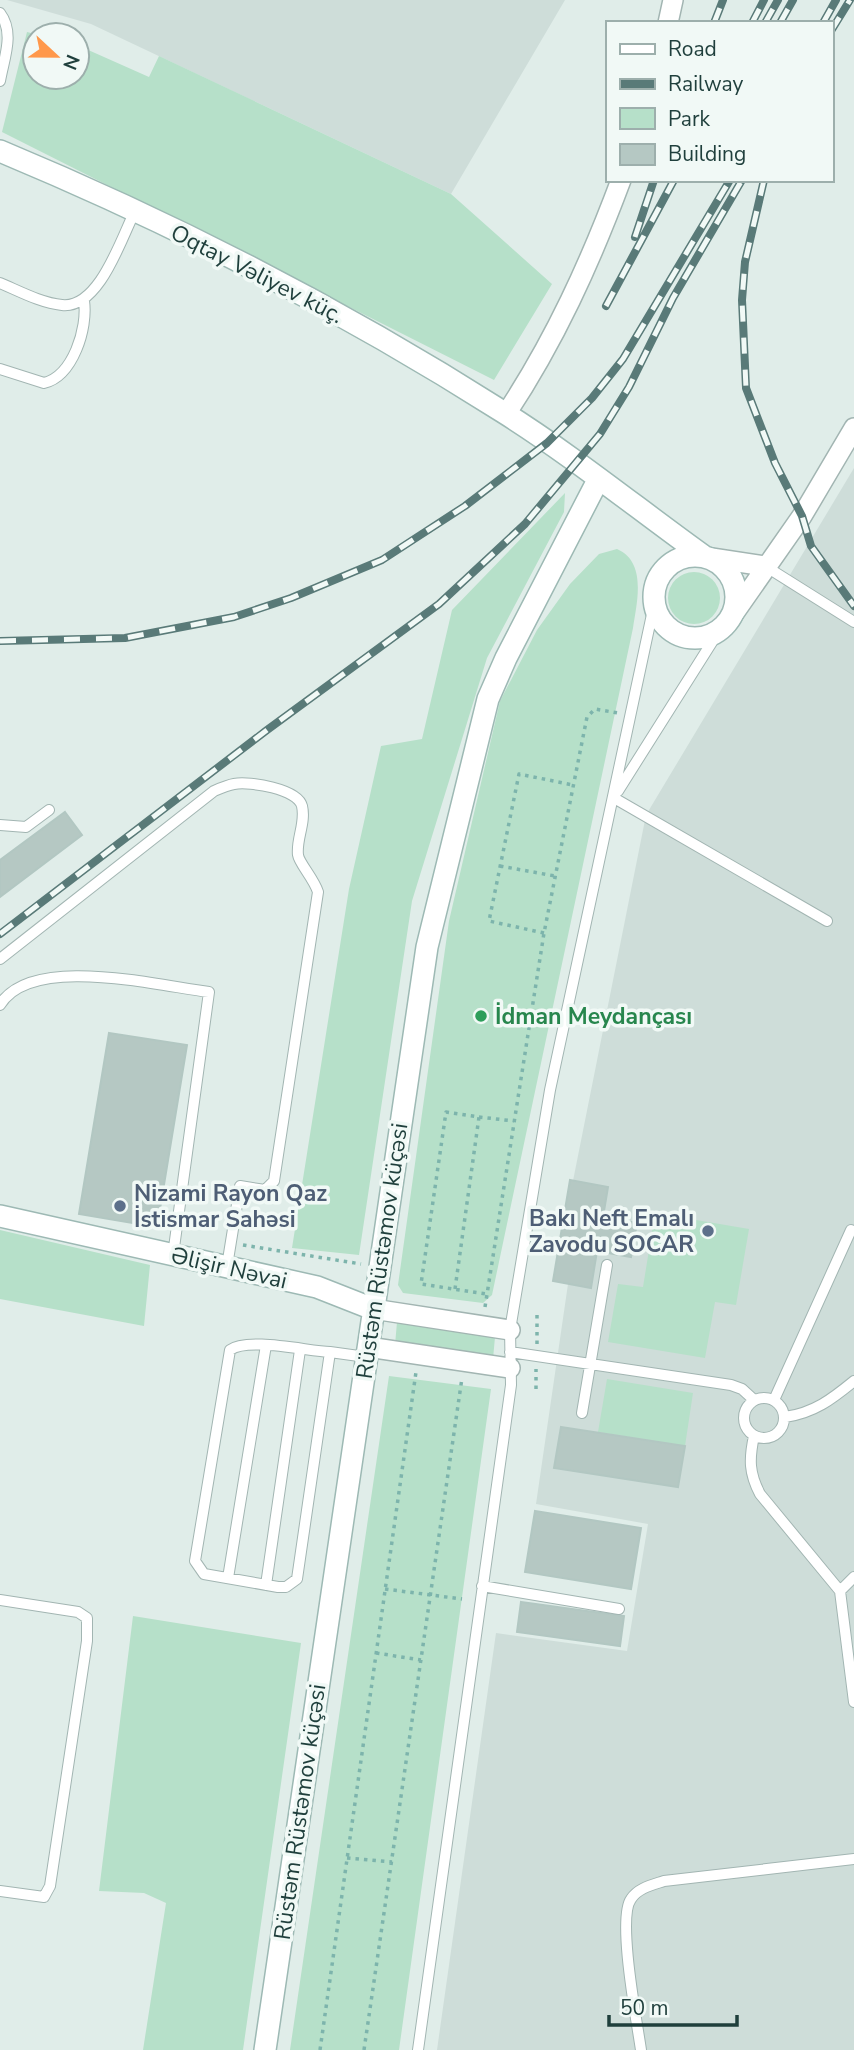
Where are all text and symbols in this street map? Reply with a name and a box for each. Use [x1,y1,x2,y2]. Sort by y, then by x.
north arrow [21,21,91,91]
legend [606,21,833,182]
text: Road [668,35,717,63]
text: N [56,51,86,73]
text: Railway [668,70,743,98]
text: Park [668,105,710,133]
text: Building [668,140,746,168]
street label: Oqtay Vəliyev küç. [165,217,349,331]
place label: İdman Meydançası [495,1001,692,1032]
marker: İdman Meydançası [473,1008,489,1024]
street label: Rüstəm Rüstəmov küçəsi [349,1121,415,1381]
place label: Nizami Rayon Qaz İstismar Sahəsi [134,1178,327,1235]
marker: Nizami Rayon Qaz İstismar Sahəsi [112,1198,128,1214]
place label: Bakı Neft Emalı Zavodu SOCAR [529,1203,694,1260]
marker: Bakı Neft Emalı Zavodu SOCAR [700,1223,716,1239]
street label: Əlişir Nəvai [168,1240,290,1296]
street label: Rüstəm Rüstəmov küçəsi [267,1682,333,1942]
scale bar [609,1983,737,2027]
text: 50 m [620,1994,669,2022]

